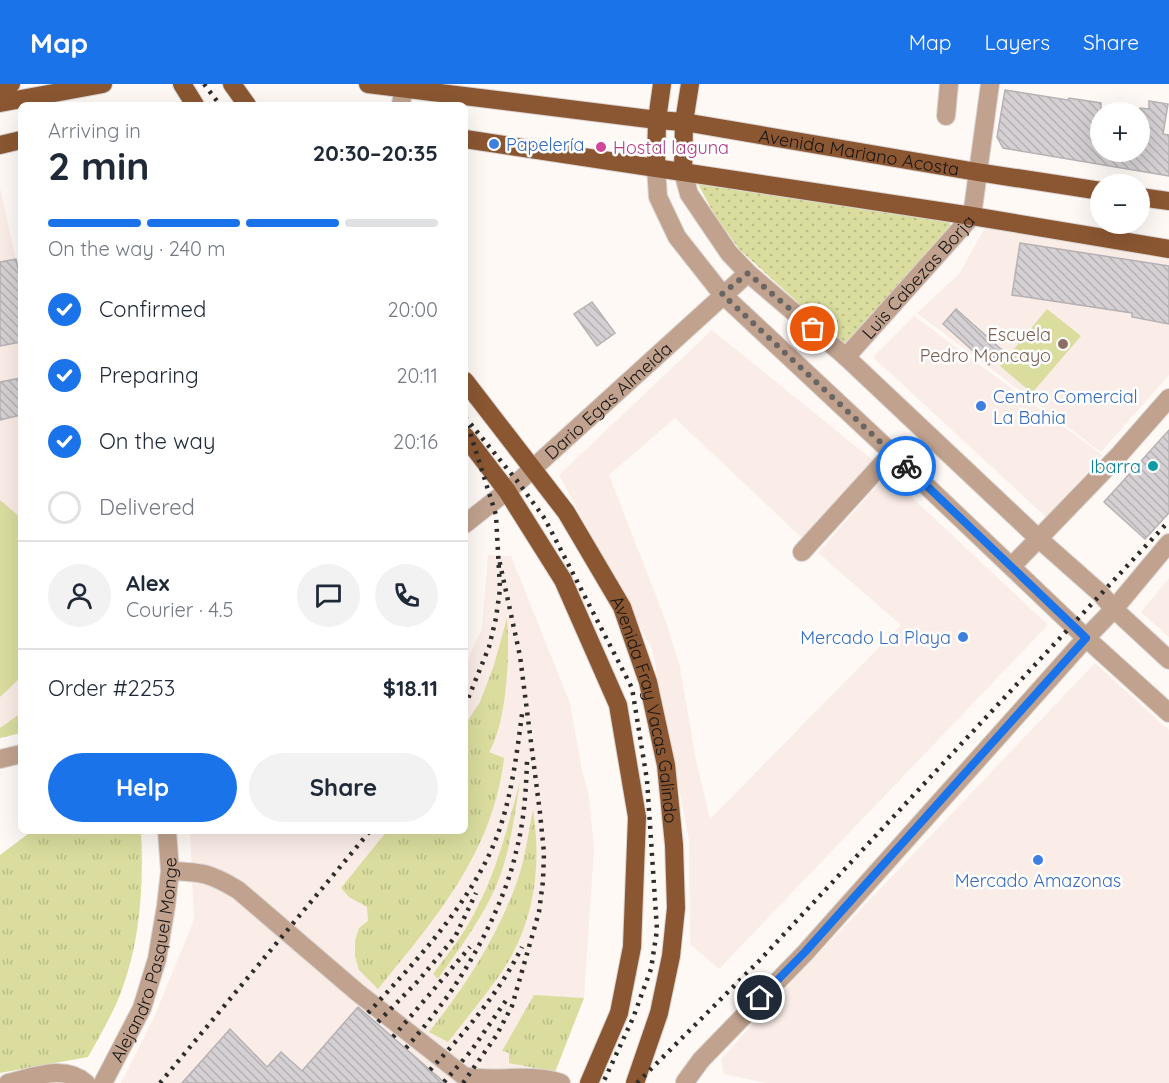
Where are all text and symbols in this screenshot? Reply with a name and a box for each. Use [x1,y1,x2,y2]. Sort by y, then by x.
text: Map [30,25,88,60]
text: Map [909,29,952,55]
text: Layers [985,29,1050,55]
text: Share [1083,29,1139,55]
map controls [1090,102,1150,234]
button: + [1090,102,1150,162]
text: Arriving in [48,118,141,143]
street label: Avenida Mariano Acosta [757,123,961,180]
place label: Papelería [506,133,584,156]
place label: Hostal laguna [613,136,729,159]
marker: Papelería [487,137,501,151]
text: 20:30–20:35 [313,139,438,167]
marker: Hostal laguna [594,140,608,154]
text: 2 min [48,141,150,190]
button: − [1090,174,1150,234]
street label: Luis Cabezas Borja [856,210,979,343]
text: On the way · 240 m [48,236,226,261]
icon: check [48,293,81,326]
text: Confirmed [99,295,206,323]
text: 20:00 [387,297,438,322]
pin [787,303,838,354]
icon: bag [796,312,829,345]
place label: Escuela Pedro Moncayo [920,323,1051,367]
street label: Dario Egas Almeida [539,337,676,464]
marker: Escuela Pedro Moncayo [1056,337,1070,351]
icon: check [48,359,81,392]
text: Preparing [99,361,199,389]
text: 20:11 [396,363,438,388]
place label: Centro Comercial La Bahia [993,385,1138,429]
marker: Centro Comercial La Bahia [974,399,988,413]
icon: check [48,425,81,458]
text: On the way [99,427,215,455]
text: 20:16 [393,429,438,454]
courier [876,436,936,496]
icon: bike [890,450,923,483]
place label: Ibarra [1090,455,1141,478]
marker: Ibarra [1146,459,1160,473]
text: Delivered [99,493,195,521]
button: person [48,564,111,627]
button: chat [297,564,360,627]
button: phone [375,564,438,627]
text: Alex [126,569,169,597]
street label: Avenida Fray Vacas Galindo [606,591,683,824]
text: Courier · 4.5 [126,597,233,622]
place label: Mercado La Playa [800,626,951,649]
marker: Mercado La Playa [956,630,970,644]
text: Order #2253 [48,674,175,702]
text: $18.11 [383,674,438,702]
button: Help [48,753,237,822]
button: Share [249,753,438,822]
marker: Mercado Amazonas [1031,853,1045,867]
street label: Alejandro Pasquel Monge [105,856,182,1066]
place label: Mercado Amazonas [955,869,1121,892]
pin [734,972,785,1023]
icon: home [743,981,776,1014]

